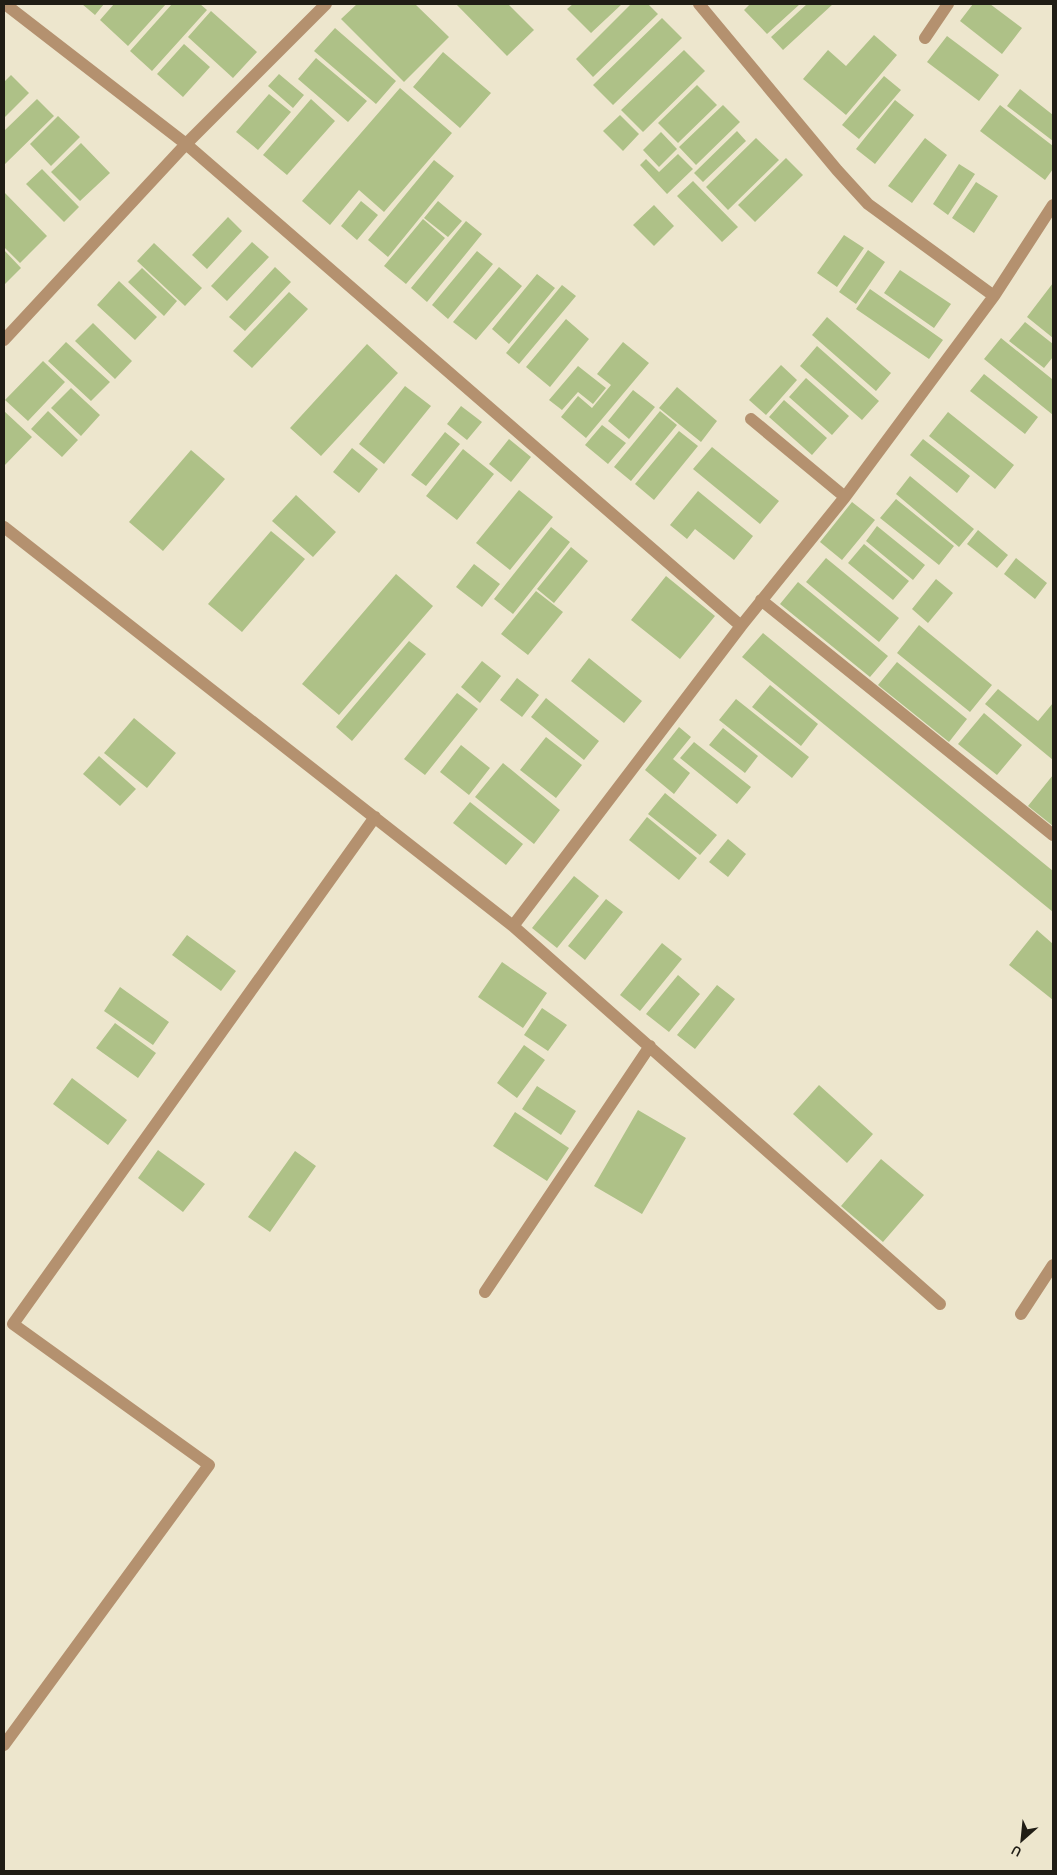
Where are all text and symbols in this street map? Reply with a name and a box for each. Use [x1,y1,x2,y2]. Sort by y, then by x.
north arrow [997,1815,1047,1865]
text: U [1008,1841,1024,1861]

